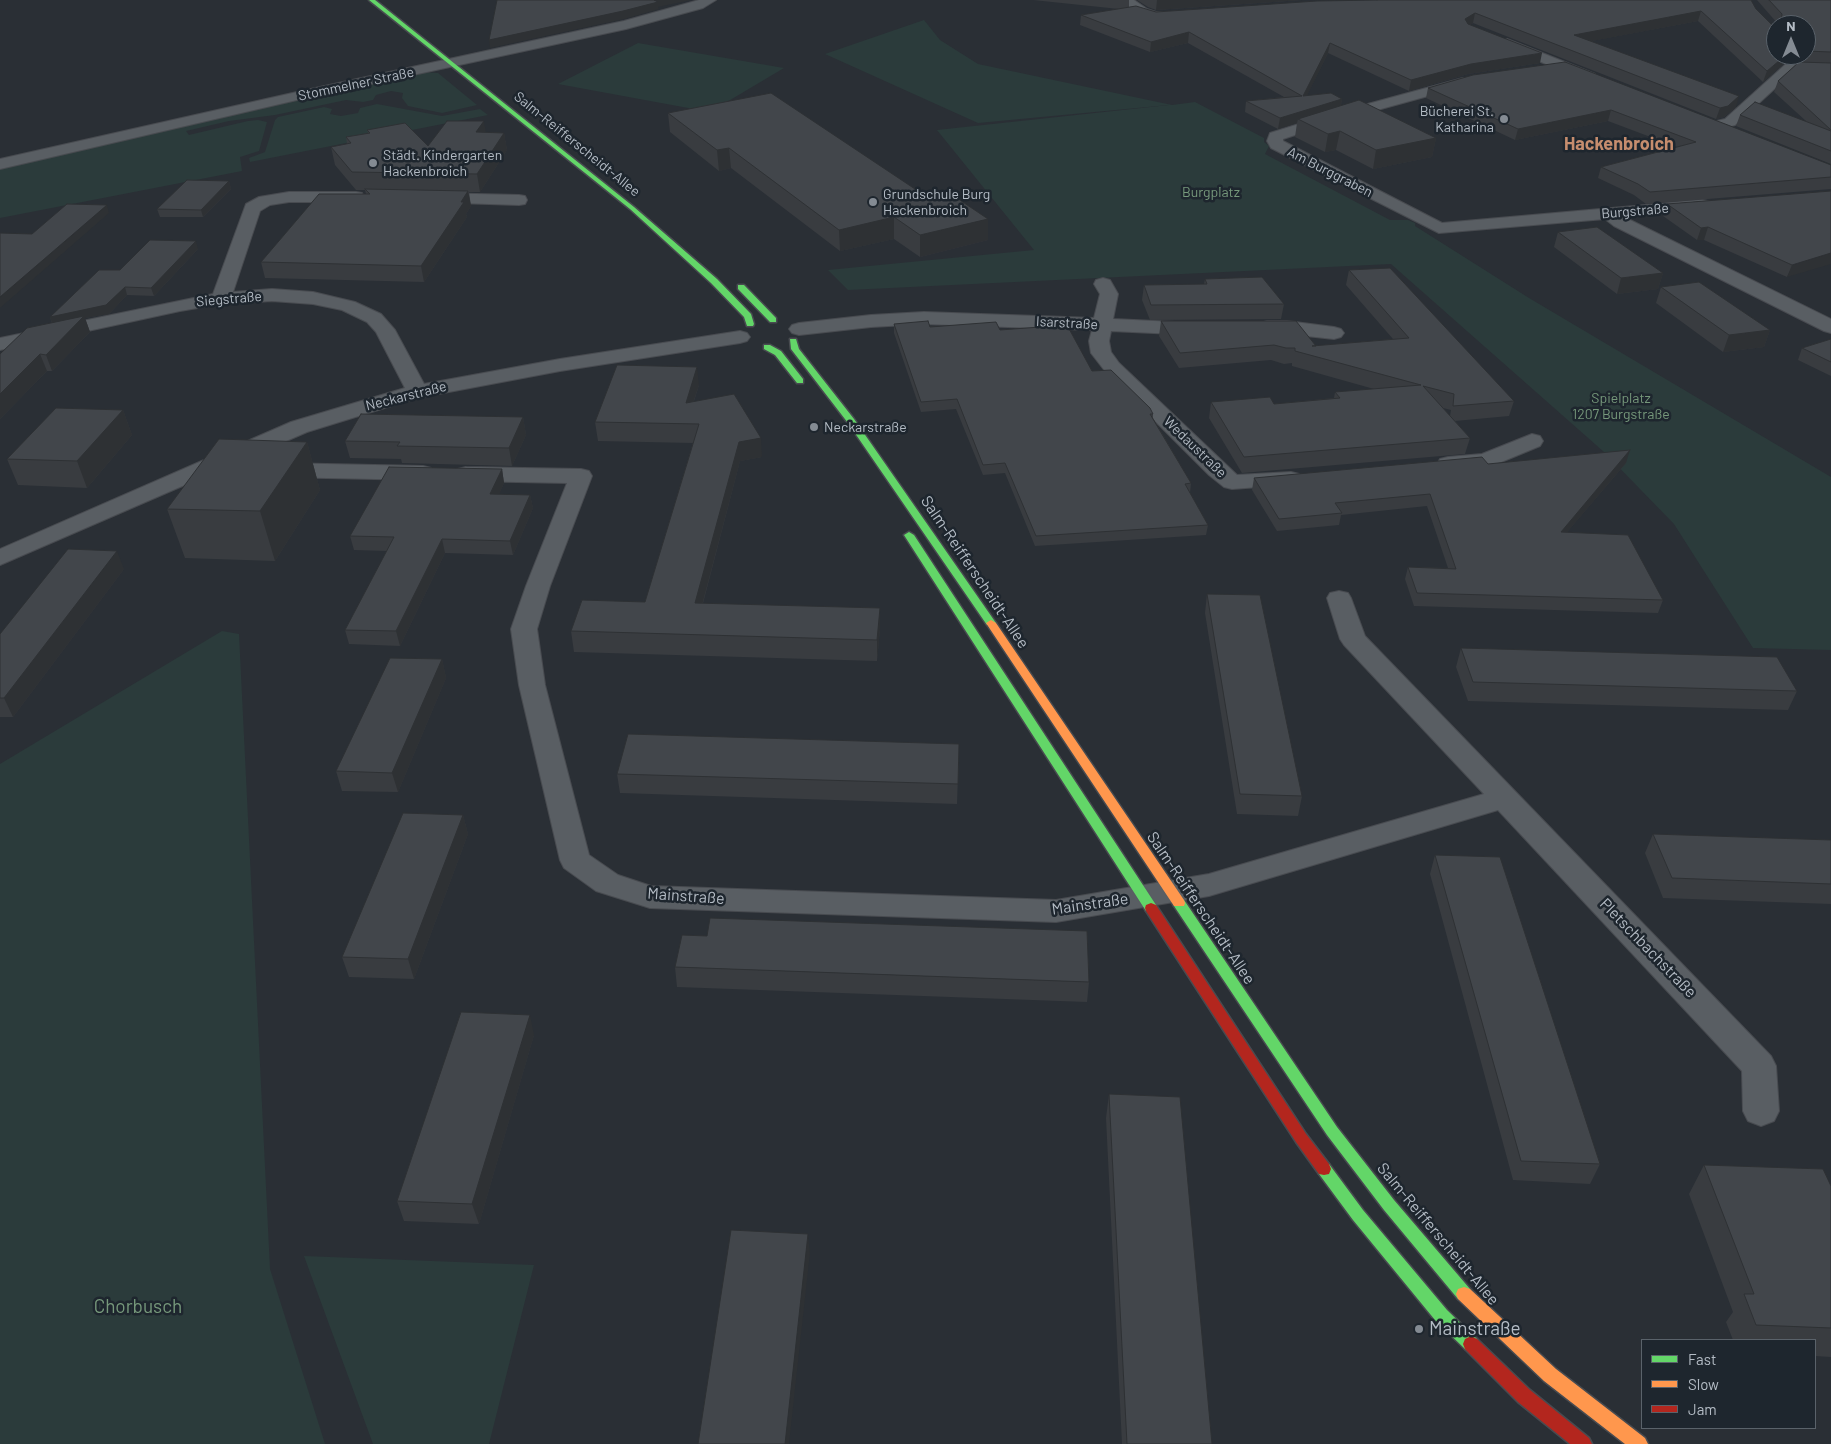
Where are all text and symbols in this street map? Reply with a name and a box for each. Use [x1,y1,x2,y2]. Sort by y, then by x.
north arrow [1766,15,1816,65]
text: N [1786,17,1796,34]
street label: Stommelner Straße [297,64,415,104]
street label: Salm-Reifferscheidt-Allee [511,88,643,200]
place label: Bücherei St. Katharina [1420,103,1494,136]
marker: Bücherei St. Katharina [1498,113,1510,125]
district label: Hackenbroich [1564,133,1674,155]
street label: Am Burggraben [1284,143,1376,201]
place label: Städt. Kindergarten Hackenbroich [383,147,502,180]
marker: Städt. Kindergarten Hackenbroich [367,157,379,169]
park label: Burgplatz [1182,184,1240,200]
place label: Grundschule Burg Hackenbroich [883,186,990,218]
marker: Grundschule Burg Hackenbroich [867,196,879,208]
street label: Burgstraße [1601,200,1669,222]
street label: Siegstraße [195,288,263,310]
street label: Isarstraße [1036,313,1098,333]
street label: Neckarstraße [364,378,448,414]
park label: Spielplatz 1207 Burgstraße [1572,390,1670,422]
street label: Wedaustraße [1160,413,1230,481]
place label: Neckarstraße [824,419,907,435]
marker: Neckarstraße [808,421,820,433]
street label: Salm-Reifferscheidt-Allee [917,492,1033,652]
street label: Salm-Reifferscheidt-Allee [1143,828,1259,988]
street label: Mainstraße [647,884,725,908]
street label: Mainstraße [1050,889,1130,919]
street label: Pletschbachstraße [1596,894,1700,1002]
street label: Salm-Reifferscheidt-Allee [1373,1159,1503,1309]
park label: Chorbusch [94,1296,182,1318]
place label: Mainstraße [1429,1318,1521,1340]
marker: Mainstraße [1413,1323,1425,1335]
legend [1641,1339,1816,1429]
text: Fast [1688,1350,1716,1368]
text: Slow [1688,1375,1719,1393]
text: Jam [1688,1400,1717,1418]

